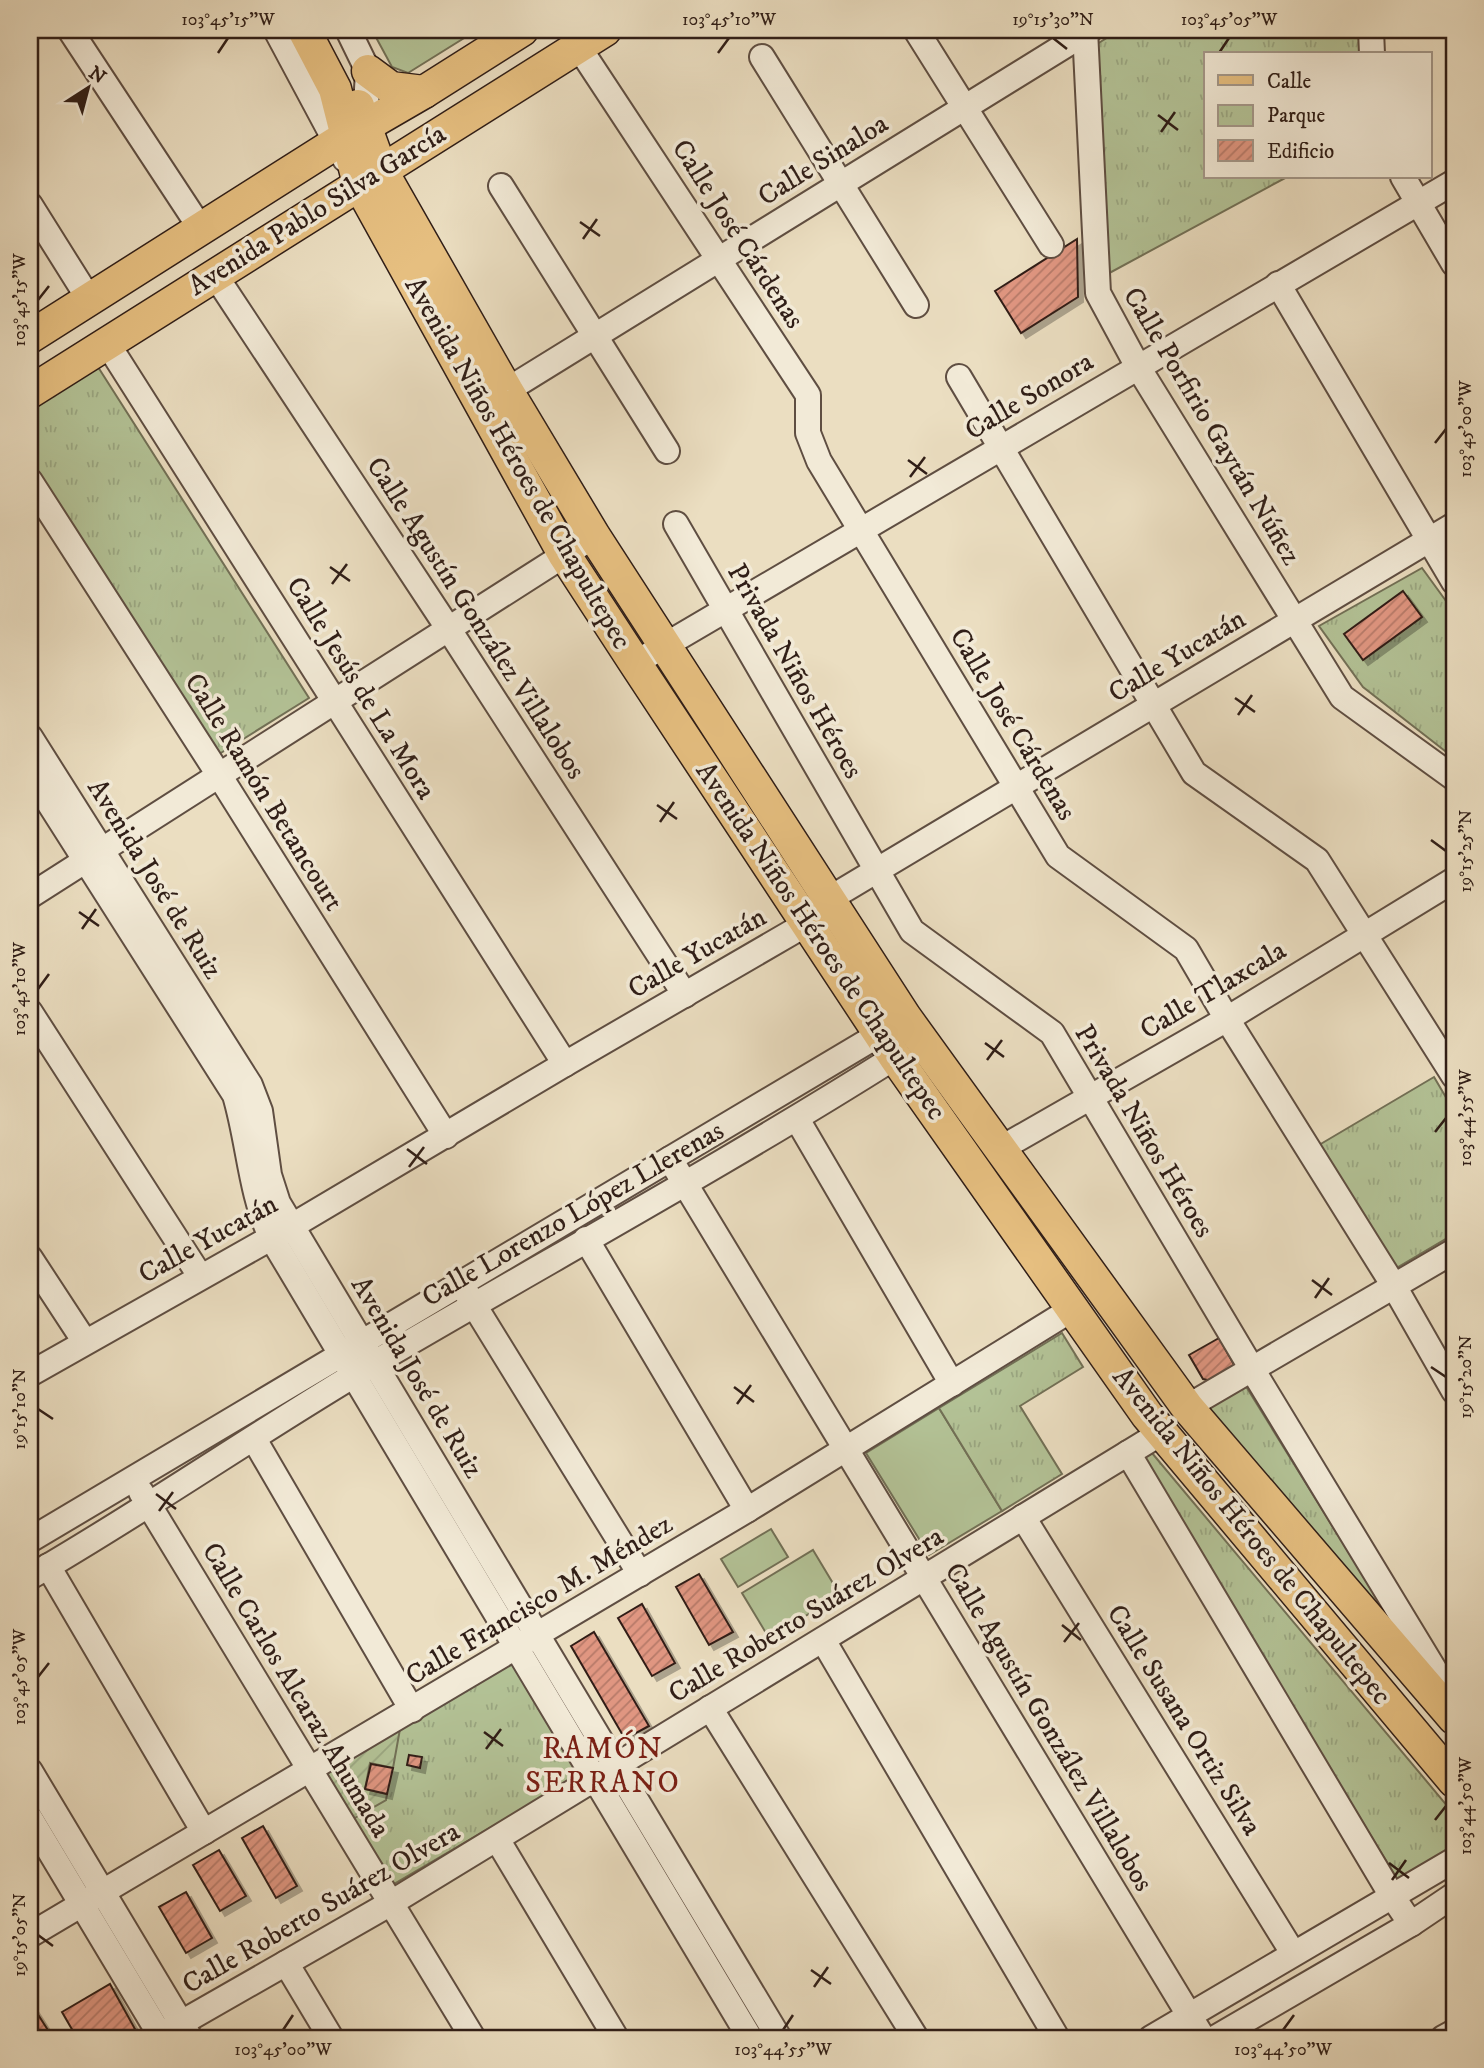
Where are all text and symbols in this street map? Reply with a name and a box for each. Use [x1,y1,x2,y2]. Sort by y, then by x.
text: 103°45'15"W [181,9,275,31]
text: 103°45'10"W [682,9,777,31]
text: 19°15'30"N [1012,9,1094,31]
text: 103°45'05"W [1181,9,1278,31]
north arrow [52,52,122,122]
legend [1204,52,1432,178]
text: N [84,62,111,90]
text: Calle [1267,69,1311,95]
text: Parque [1267,103,1325,129]
street label: Calle Sinaloa [751,106,895,214]
street label: Avenida Pablo Silva García [182,116,452,304]
street label: Calle José Cárdenas [664,133,812,335]
text: Edificio [1267,139,1334,165]
text: 103°45'15"W [9,253,31,347]
street label: Avenida Niños Héroes de Chapultepec [397,270,639,656]
street label: Calle Porfirio Gaytán Núñez [1115,281,1309,571]
street label: Calle Sonora [958,344,1100,448]
text: 103°45'00"W [1455,380,1477,478]
street label: Calle Agustín González Villalobos [359,450,593,786]
street label: Privada Niños Héroes [719,557,871,785]
street label: Calle Jesús de La Mora [278,570,444,806]
street label: Calle Yucatán [1102,601,1252,711]
street label: Calle José Cárdenas [942,621,1084,827]
street label: Calle Ramón Betancourt [177,667,351,917]
street label: Avenida Niños Héroes de Chapultepec [688,755,954,1127]
street label: Avenida José de Ruiz [79,773,231,985]
text: 19°15'25"N [1455,809,1477,892]
street label: Calle Yucatán [622,899,773,1007]
street label: Calle Tlaxcala [1134,933,1292,1047]
text: 103°45'10"W [9,941,31,1036]
street label: Privada Niños Héroes [1067,1018,1221,1244]
text: 103°44'55"W [1455,1069,1477,1167]
street label: Calle Lorenzo López Llerenas [416,1113,730,1315]
street label: Calle Yucatán [132,1186,284,1292]
street label: Avenida José de Ruiz [343,1270,491,1484]
text: 19°15'20"N [1455,1335,1477,1419]
street label: Avenida Niños Héroes de Chapultepec [1105,1360,1399,1712]
text: 19°15'10"N [9,1368,31,1450]
street label: Calle Francisco M. Méndez [399,1506,679,1694]
street label: Calle Roberto Suárez Olvera [662,1519,950,1711]
street label: Calle Carlos Alcaraz Ahumada [194,1536,398,1844]
street label: Calle Agustín González Villalobos [937,1556,1161,1898]
street label: Calle Susana Ortiz Silva [1099,1598,1269,1842]
text: 103°45'05"W [9,1628,31,1725]
district label: RAMÓN SERRANO [525,1729,681,1802]
text: 103°44'50"W [1455,1756,1477,1855]
street label: Calle Roberto Suárez Olvera [176,1814,466,2002]
text: 19°15'05"N [9,1893,31,1977]
text: 103°45'00"W [234,2039,332,2061]
text: 103°44'55"W [734,2039,832,2061]
text: 103°44'50"W [1234,2039,1333,2061]

